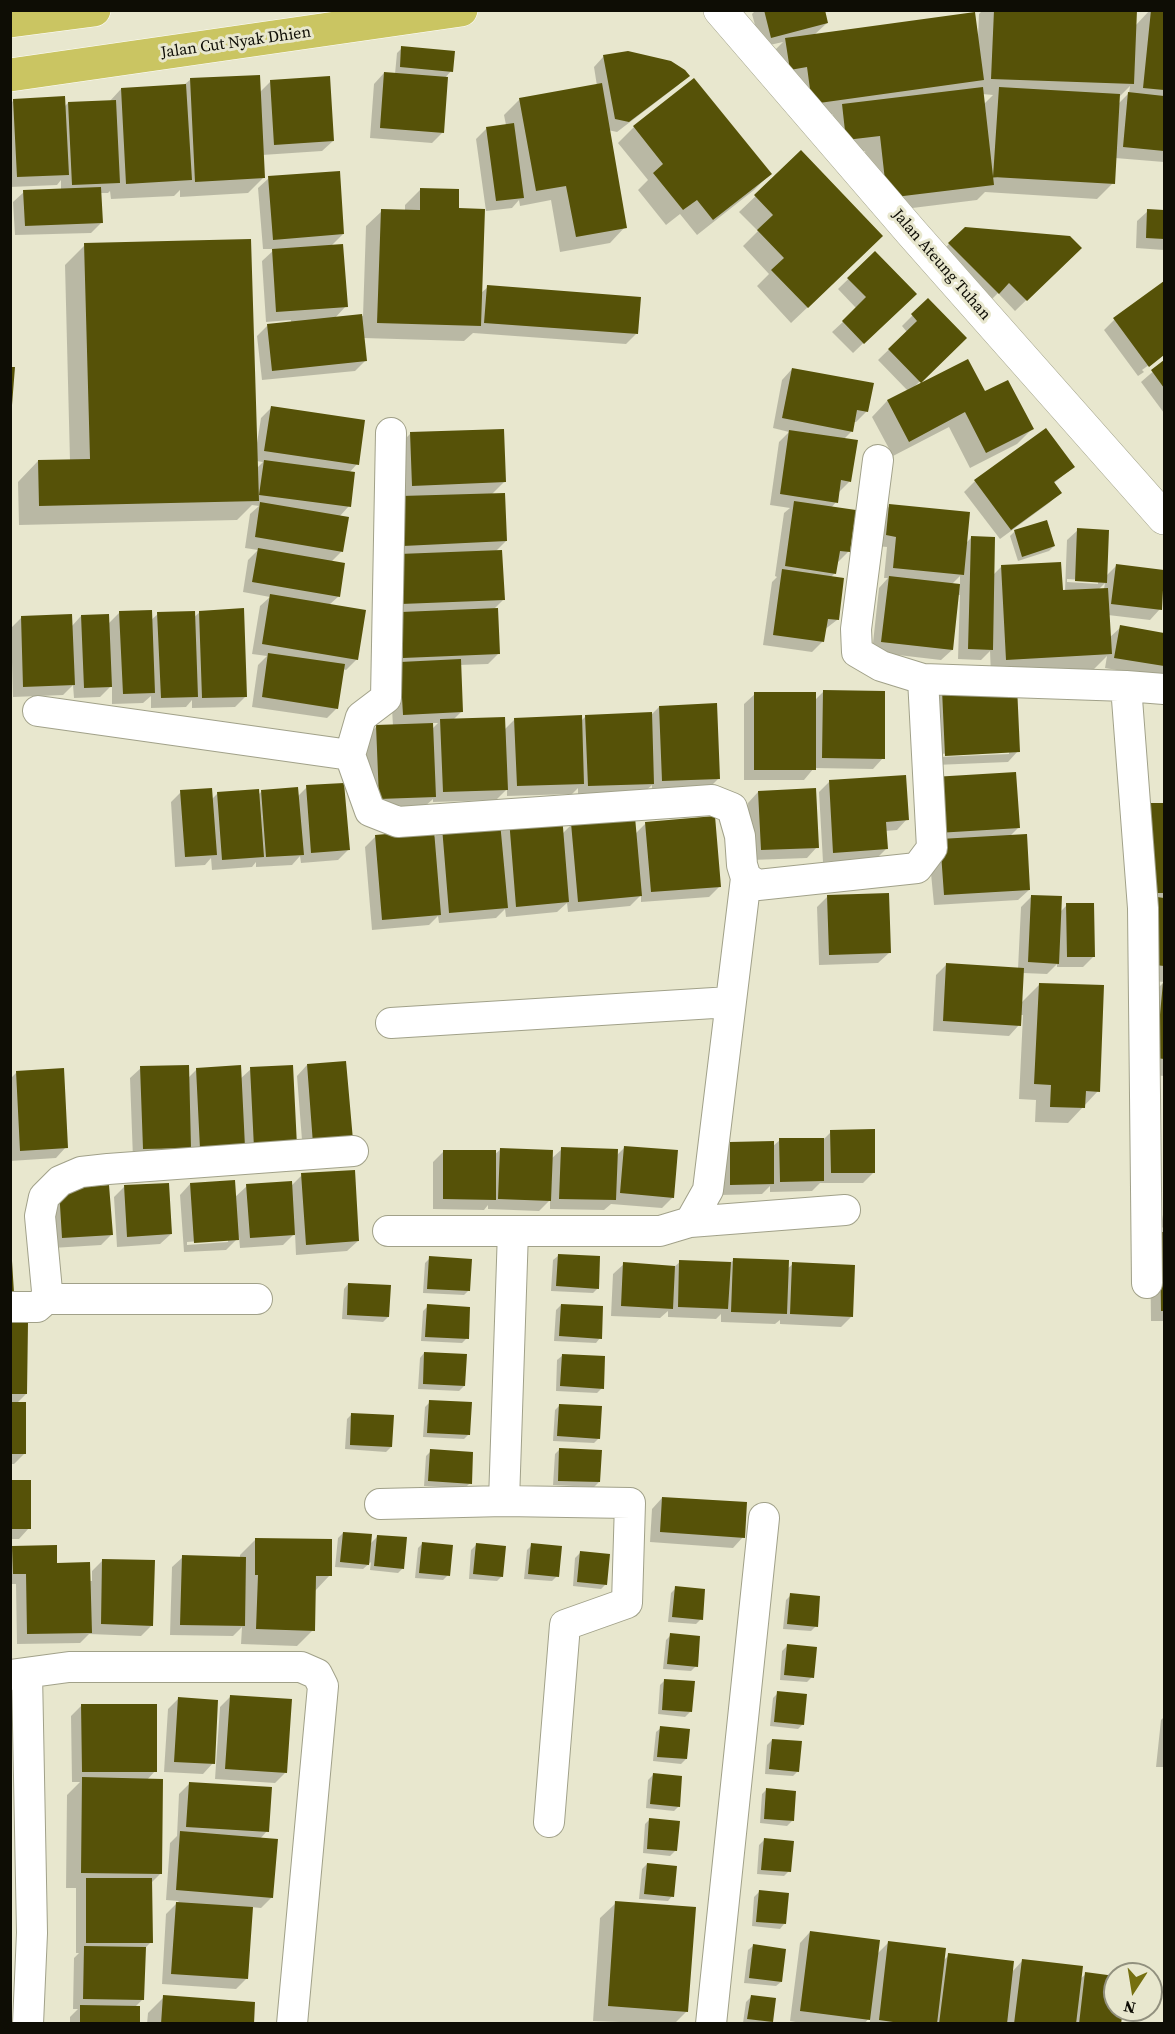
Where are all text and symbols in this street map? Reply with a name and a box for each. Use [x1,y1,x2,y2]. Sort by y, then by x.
street label: Jalan Cut Nyak Dhien [160,23,312,63]
street label: Jalan Ateung Tuhan [888,206,994,324]
north arrow [1103,1962,1163,2022]
text: N [1122,1996,1138,2020]

